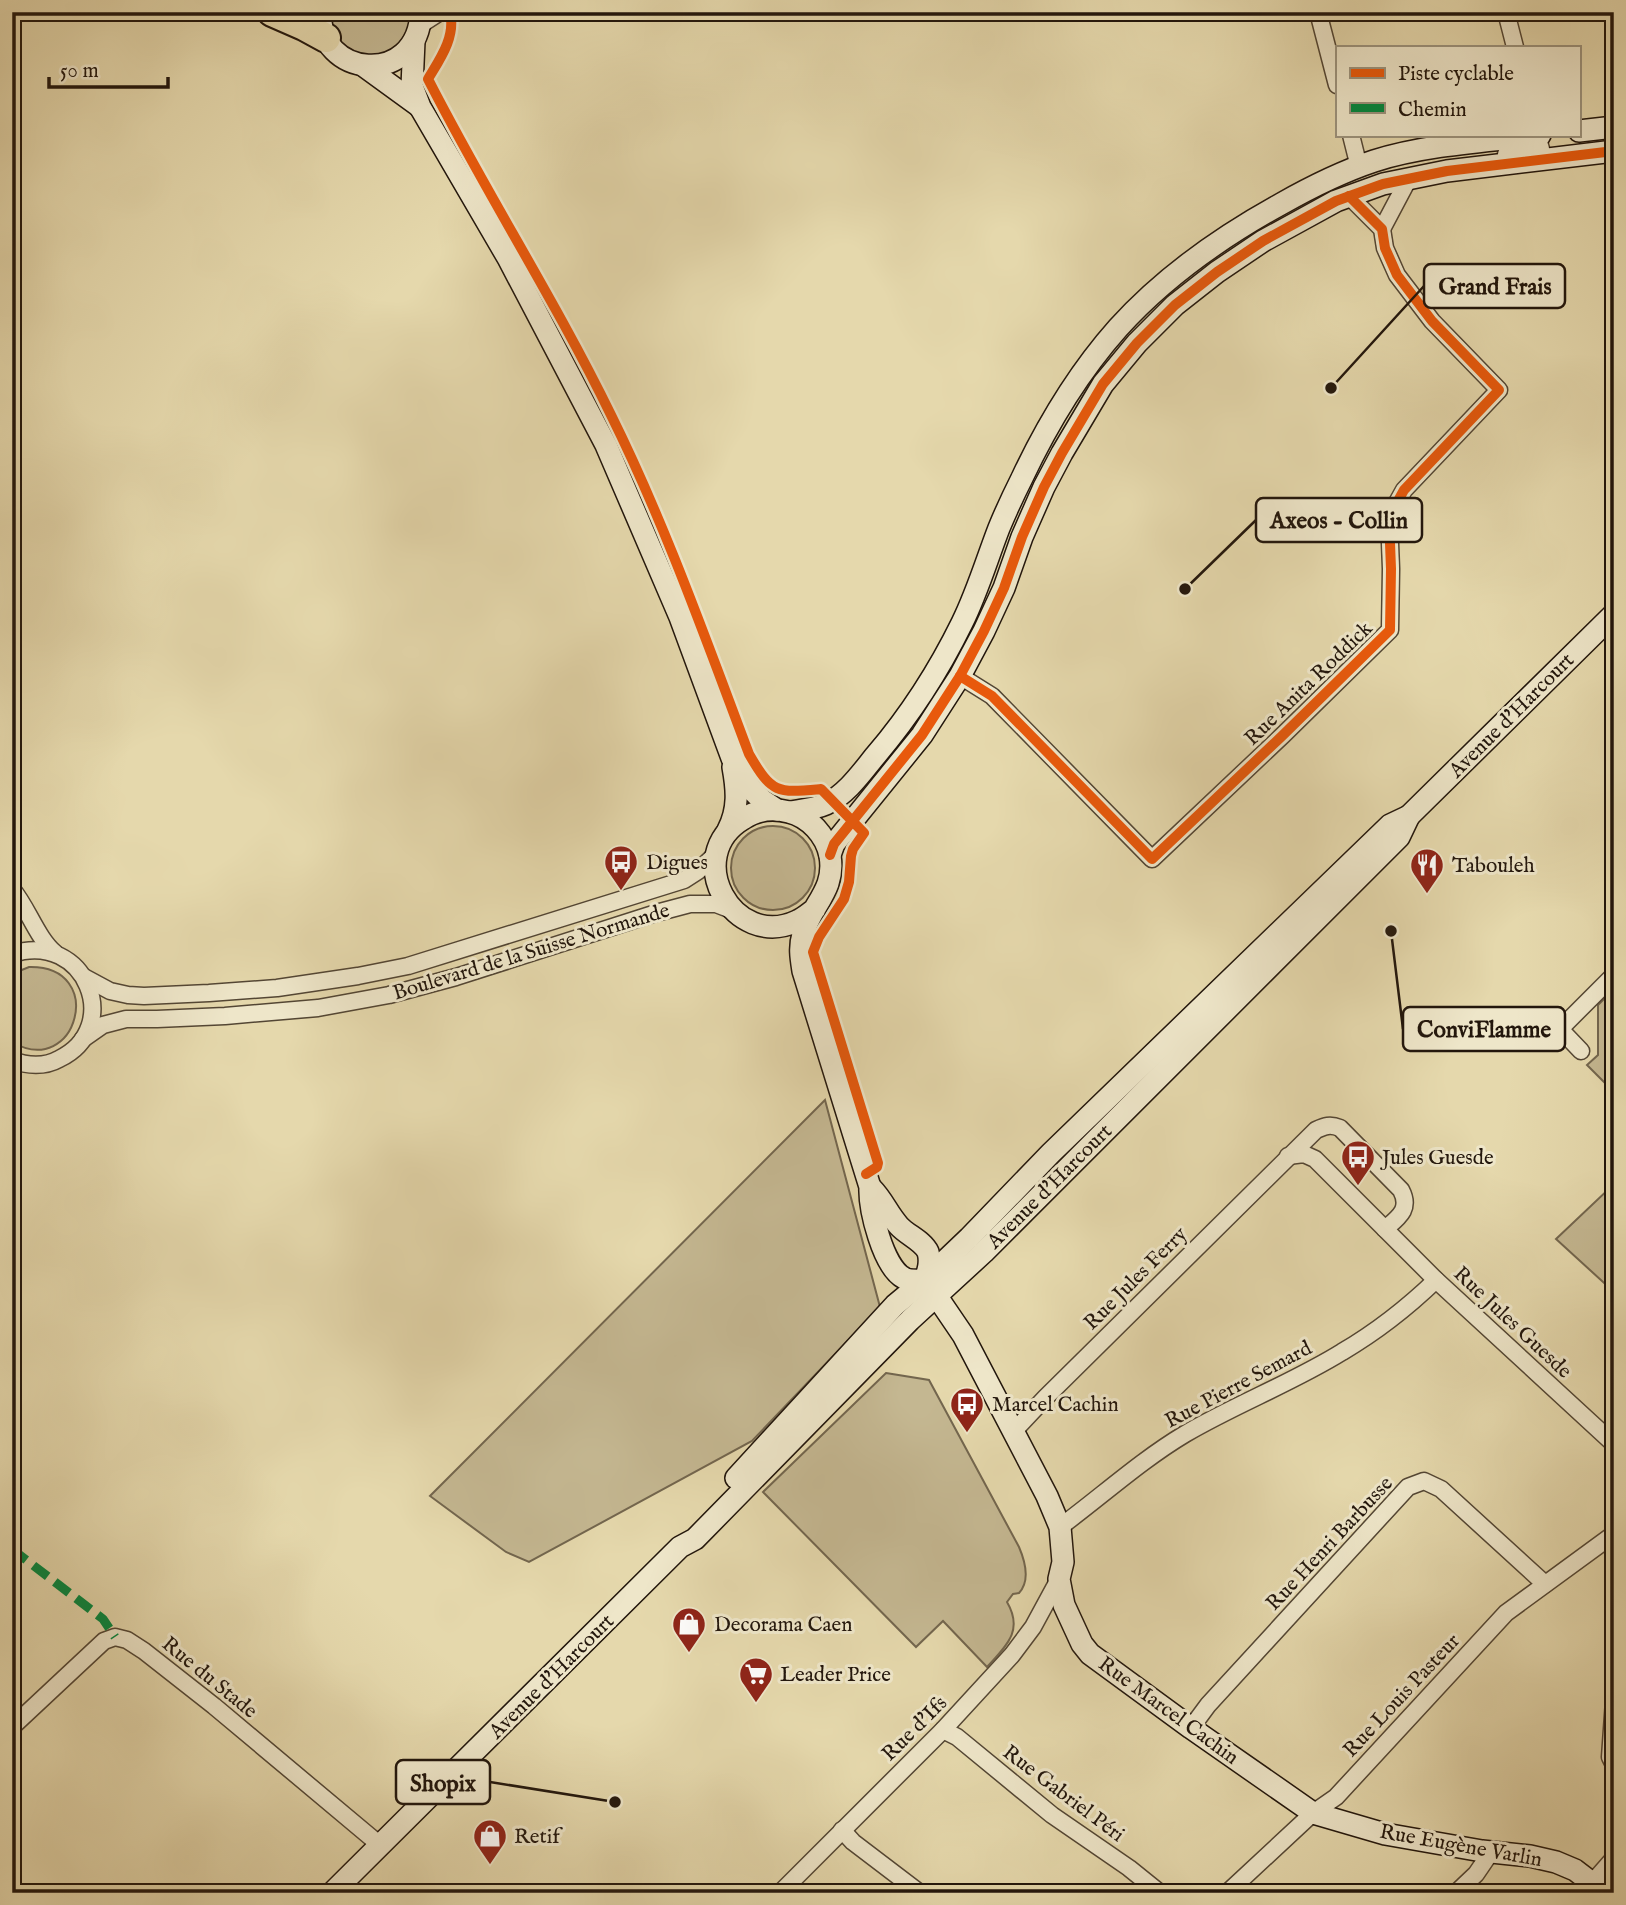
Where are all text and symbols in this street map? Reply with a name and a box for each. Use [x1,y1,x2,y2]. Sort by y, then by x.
scale bar [49,46,168,90]
legend [1336,46,1580,136]
text: 50 m [60,58,99,85]
text: Piste cyclable [1398,61,1514,88]
text: Chemin [1398,97,1467,124]
callout: Grand Frais [1424,264,1565,308]
text: Grand Frais [1438,273,1552,302]
callout: Axeos - Collin [1256,498,1422,542]
text: Axeos - Collin [1269,507,1409,536]
street label: Rue Anita Roddick [1239,615,1379,752]
street label: Avenue d'Harcourt [1443,648,1581,785]
bus stop icon: Digues [602,843,640,892]
restaurant icon: Tabouleh [1408,846,1446,895]
place label: Digues [646,850,708,877]
place label: Tabouleh [1452,853,1535,880]
street label: Boulevard de la Suisse Normande [390,897,673,1007]
callout: ConviFlamme [1403,1007,1565,1051]
text: ConviFlamme [1417,1016,1551,1045]
street label: Avenue d'Harcourt [981,1119,1119,1256]
bus stop icon: Jules Guesde [1339,1138,1377,1187]
place label: Jules Guesde [1380,1145,1494,1172]
street label: Rue Jules Ferry [1079,1221,1194,1337]
street label: Rue Jules Guesde [1447,1261,1577,1385]
street label: Rue Pierre Semard [1161,1335,1318,1435]
bus stop icon: Marcel Cachin [948,1385,986,1434]
place label: Marcel Cachin [992,1392,1119,1419]
street label: Rue Henri Barbusse [1261,1471,1400,1617]
shop icon: Decorama Caen [670,1605,708,1654]
street label: Avenue d'Harcourt [483,1609,621,1746]
place label: Decorama Caen [714,1612,852,1639]
street label: Rue Louis Pasteur [1338,1628,1467,1764]
street label: Rue du Stade [156,1631,263,1725]
street label: Rue Marcel Cachin [1092,1651,1244,1771]
supermarket icon: Leader Price [737,1655,775,1704]
place label: Leader Price [780,1662,891,1689]
street label: Rue d'Ifs [877,1691,954,1768]
street label: Rue Gabriel Péri [997,1739,1130,1849]
callout: Shopix [396,1760,490,1804]
text: Shopix [410,1770,477,1799]
shop icon: Retif [471,1817,509,1866]
street label: Rue Eugène Varlin [1377,1819,1544,1874]
place label: Retif [514,1824,563,1851]

